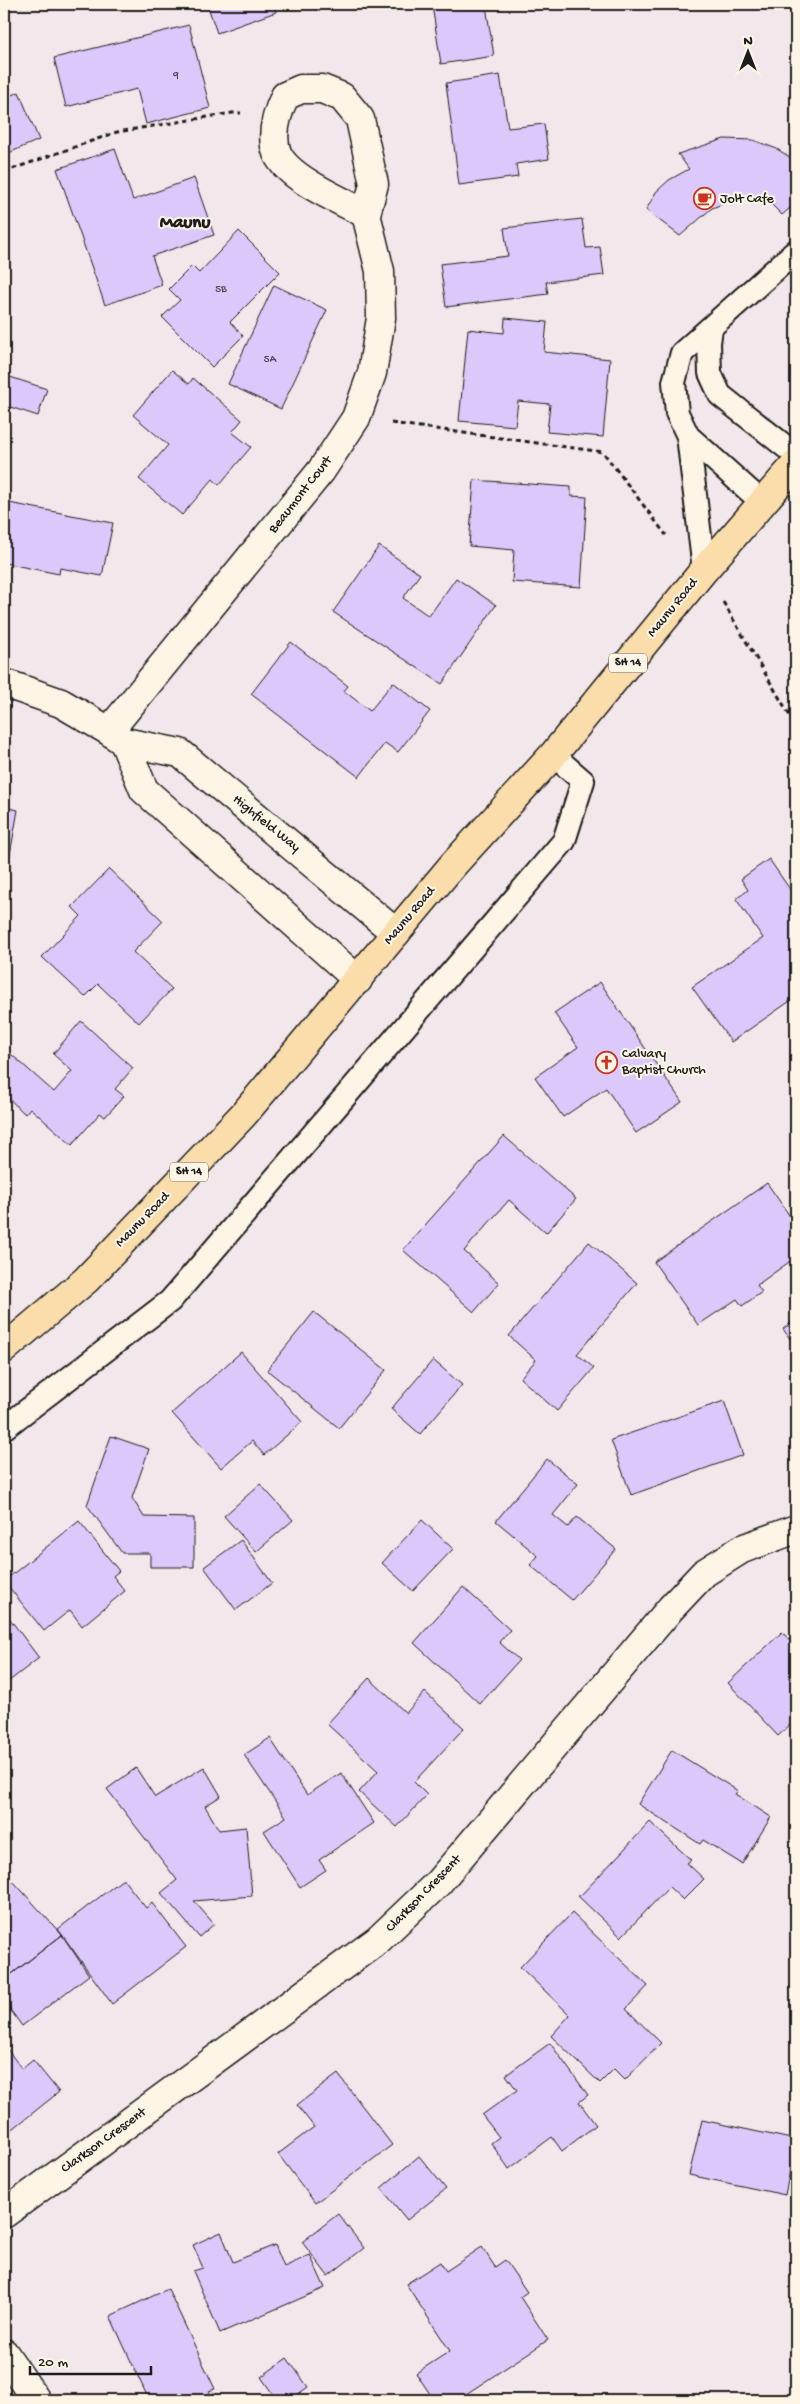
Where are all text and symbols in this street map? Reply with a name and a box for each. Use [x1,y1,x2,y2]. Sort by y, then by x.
north arrow [722,28,772,78]
text: N [743,33,753,50]
house number: 9 [172,70,179,82]
cafe icon: Jolt Cafe [692,187,716,211]
place label: Jolt Cafe [720,191,774,208]
district label: Maunu [160,212,210,235]
house number: 5B [215,284,227,296]
house number: 5A [264,354,277,366]
street label: Beaumont Court [265,452,337,538]
street label: Maunu Road [644,574,703,641]
road number: SH 14 [609,654,647,672]
street label: Highfield Way [229,792,303,857]
street label: Maunu Road [381,882,441,949]
place label: Calvary Baptist Church [621,1046,706,1079]
church icon: Calvary Baptist Church [594,1050,618,1074]
road number: SH 14 [170,1162,208,1182]
street label: Maunu Road [112,1187,175,1252]
street label: Clarkson Crescent [383,1851,466,1936]
street label: Clarkson Crescent [58,2104,151,2178]
scale bar [30,2344,151,2376]
text: 20 m [38,2354,68,2372]

